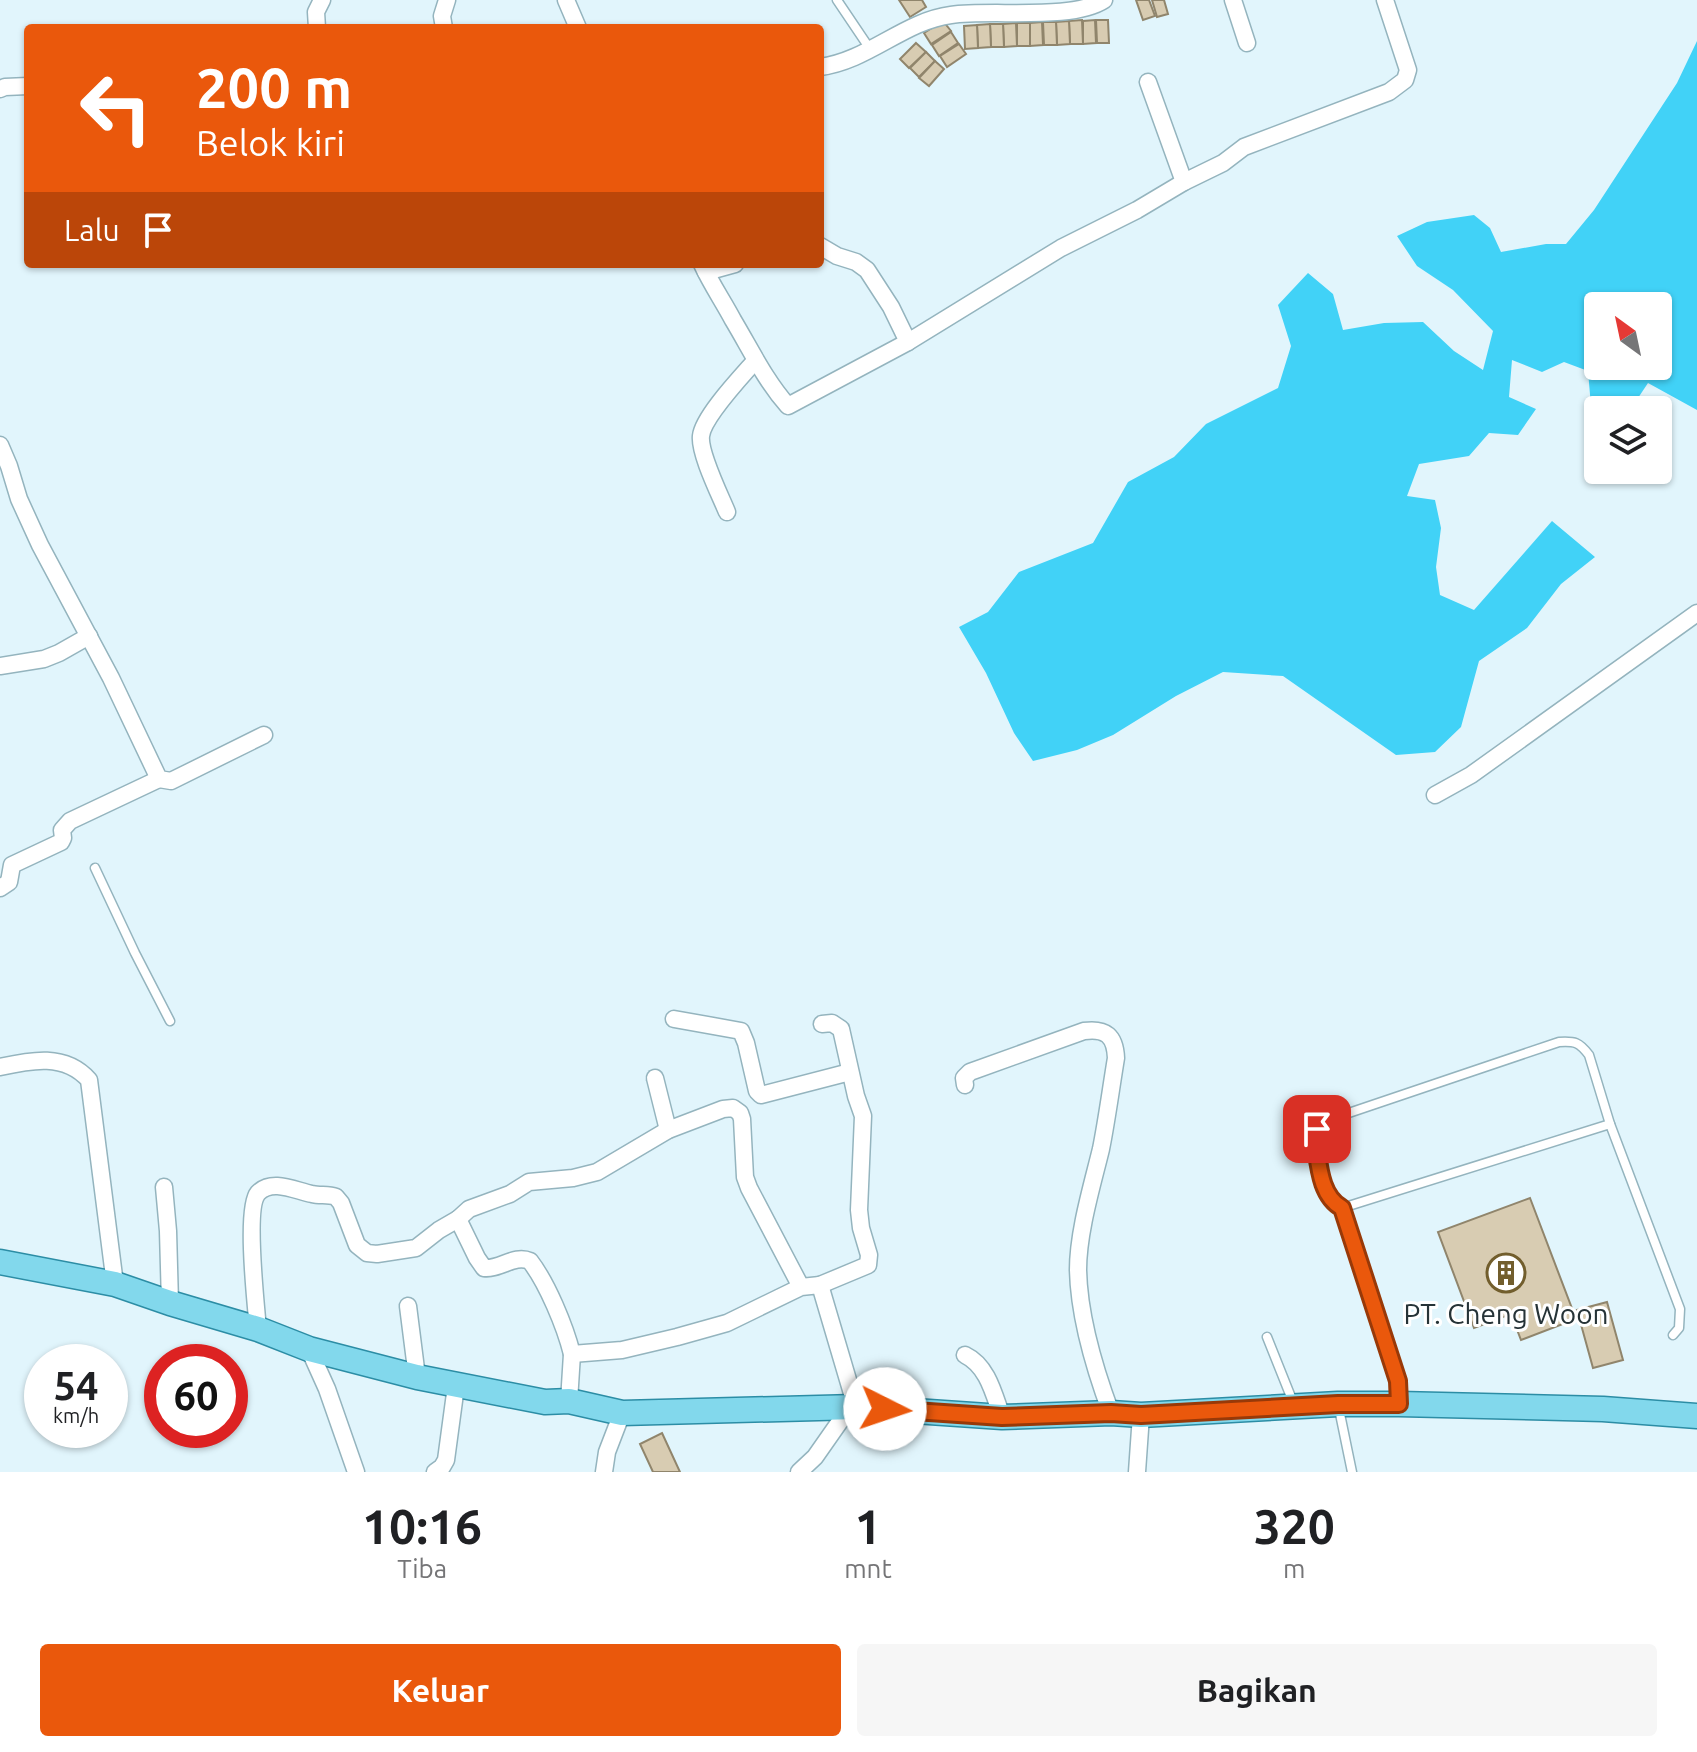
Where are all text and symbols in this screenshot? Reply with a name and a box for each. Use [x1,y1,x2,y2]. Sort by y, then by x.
icon: left [64,56,168,160]
text: 200 m [196,56,352,119]
text: Belok kiri [196,122,345,163]
icon: arrive [136,208,180,252]
text: Lalu [64,213,120,247]
north arrow [1584,292,1672,380]
map controls [1584,292,1672,484]
button: layers [1584,396,1672,484]
pin [1283,1095,1351,1163]
icon: arrive [1295,1107,1339,1151]
building icon: PT. Cheng Woon [1485,1252,1527,1294]
place label: PT. Cheng Woon [1403,1298,1609,1329]
speed limit sign: 60 [144,1344,248,1448]
text: 54 [53,1363,99,1408]
position arrow [843,1367,927,1451]
text: km/h [53,1404,99,1427]
text: 10:16 [362,1499,482,1553]
text: 1 [854,1499,881,1553]
text: 320 [1254,1499,1335,1553]
text: Tiba [397,1554,447,1583]
text: mnt [844,1554,892,1583]
text: m [1283,1554,1306,1583]
button: Keluar [40,1644,841,1736]
button: Bagikan [857,1644,1657,1736]

